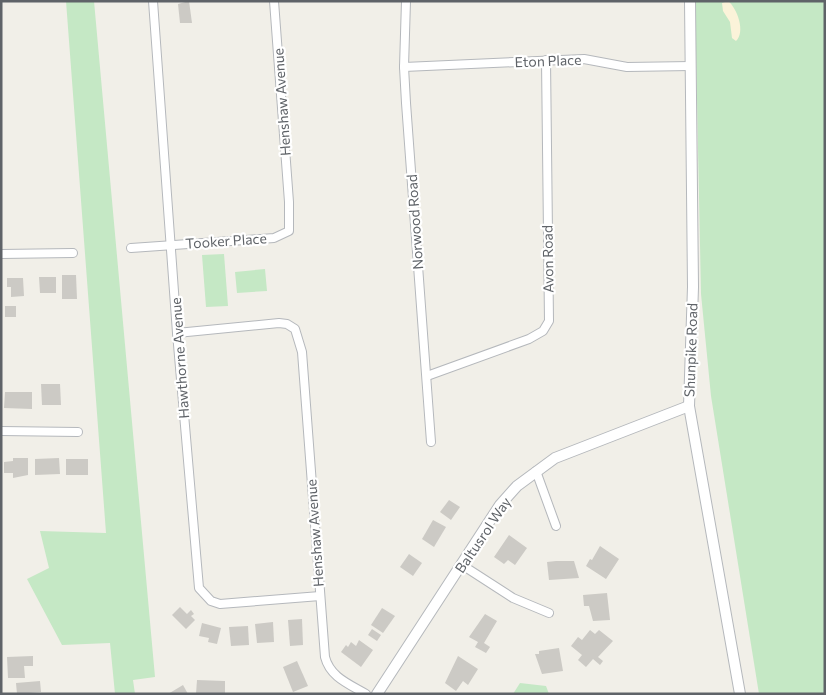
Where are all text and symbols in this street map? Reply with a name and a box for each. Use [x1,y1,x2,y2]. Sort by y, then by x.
street label: Henshaw Avenue [269,48,294,157]
street label: Eton Place [514,51,582,70]
street label: Norwood Road [403,174,426,270]
street label: Avon Road [538,225,557,293]
street label: Tooker Place [185,229,267,252]
street label: Hawthorne Avenue [167,297,192,419]
street label: Shunpike Road [680,303,701,397]
street label: Henshaw Avenue [302,479,327,588]
street label: Baltusrol Way [451,494,514,576]

